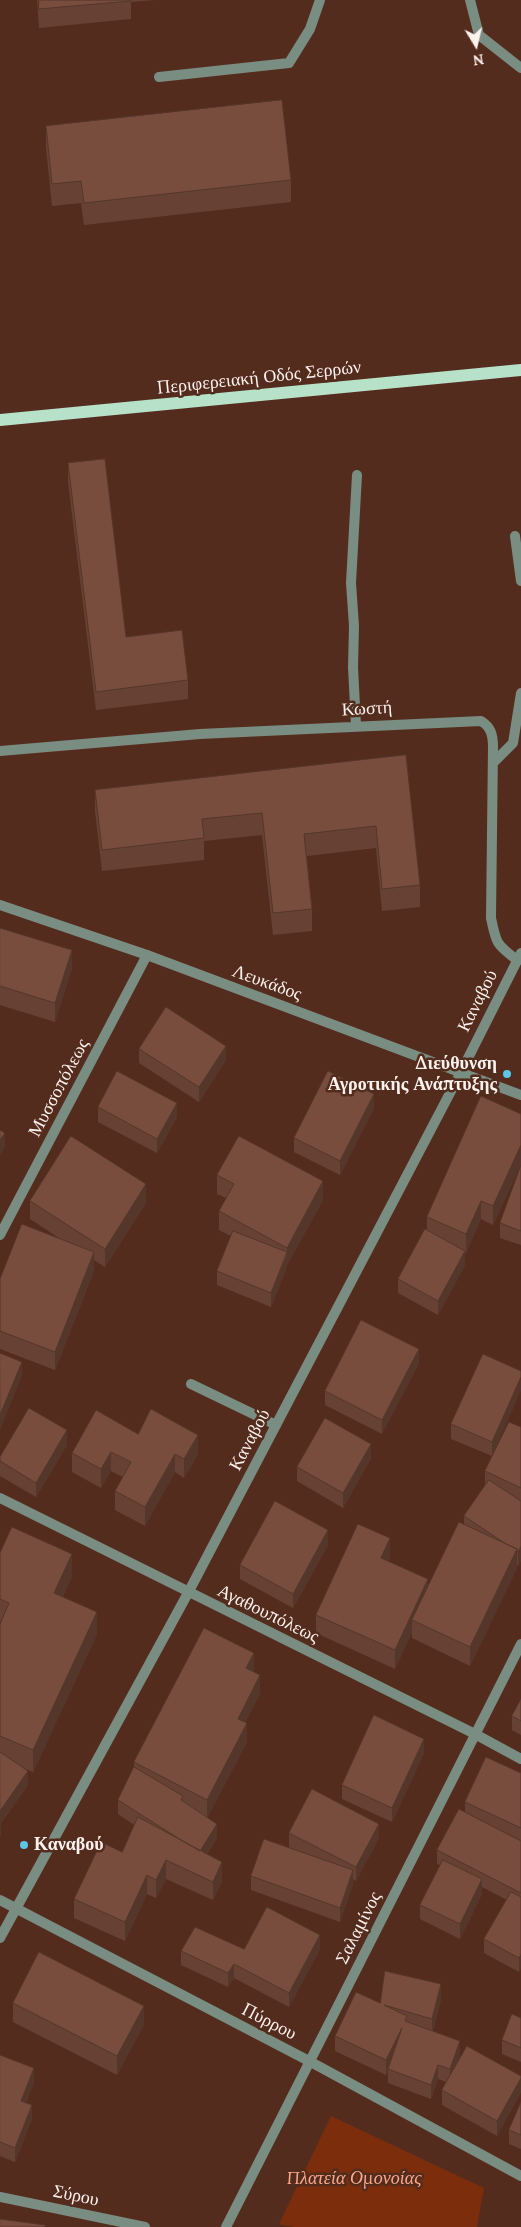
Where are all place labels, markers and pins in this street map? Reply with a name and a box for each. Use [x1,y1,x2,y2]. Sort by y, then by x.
place label: Διεύθυνση Αγροτικής Ανάπτυξης [328,1053,497,1096]
marker: Διεύθυνση Αγροτικής Ανάπτυξης [501,1068,513,1080]
place label: Καναβού [34,1834,104,1856]
marker: Καναβού [18,1839,30,1851]

